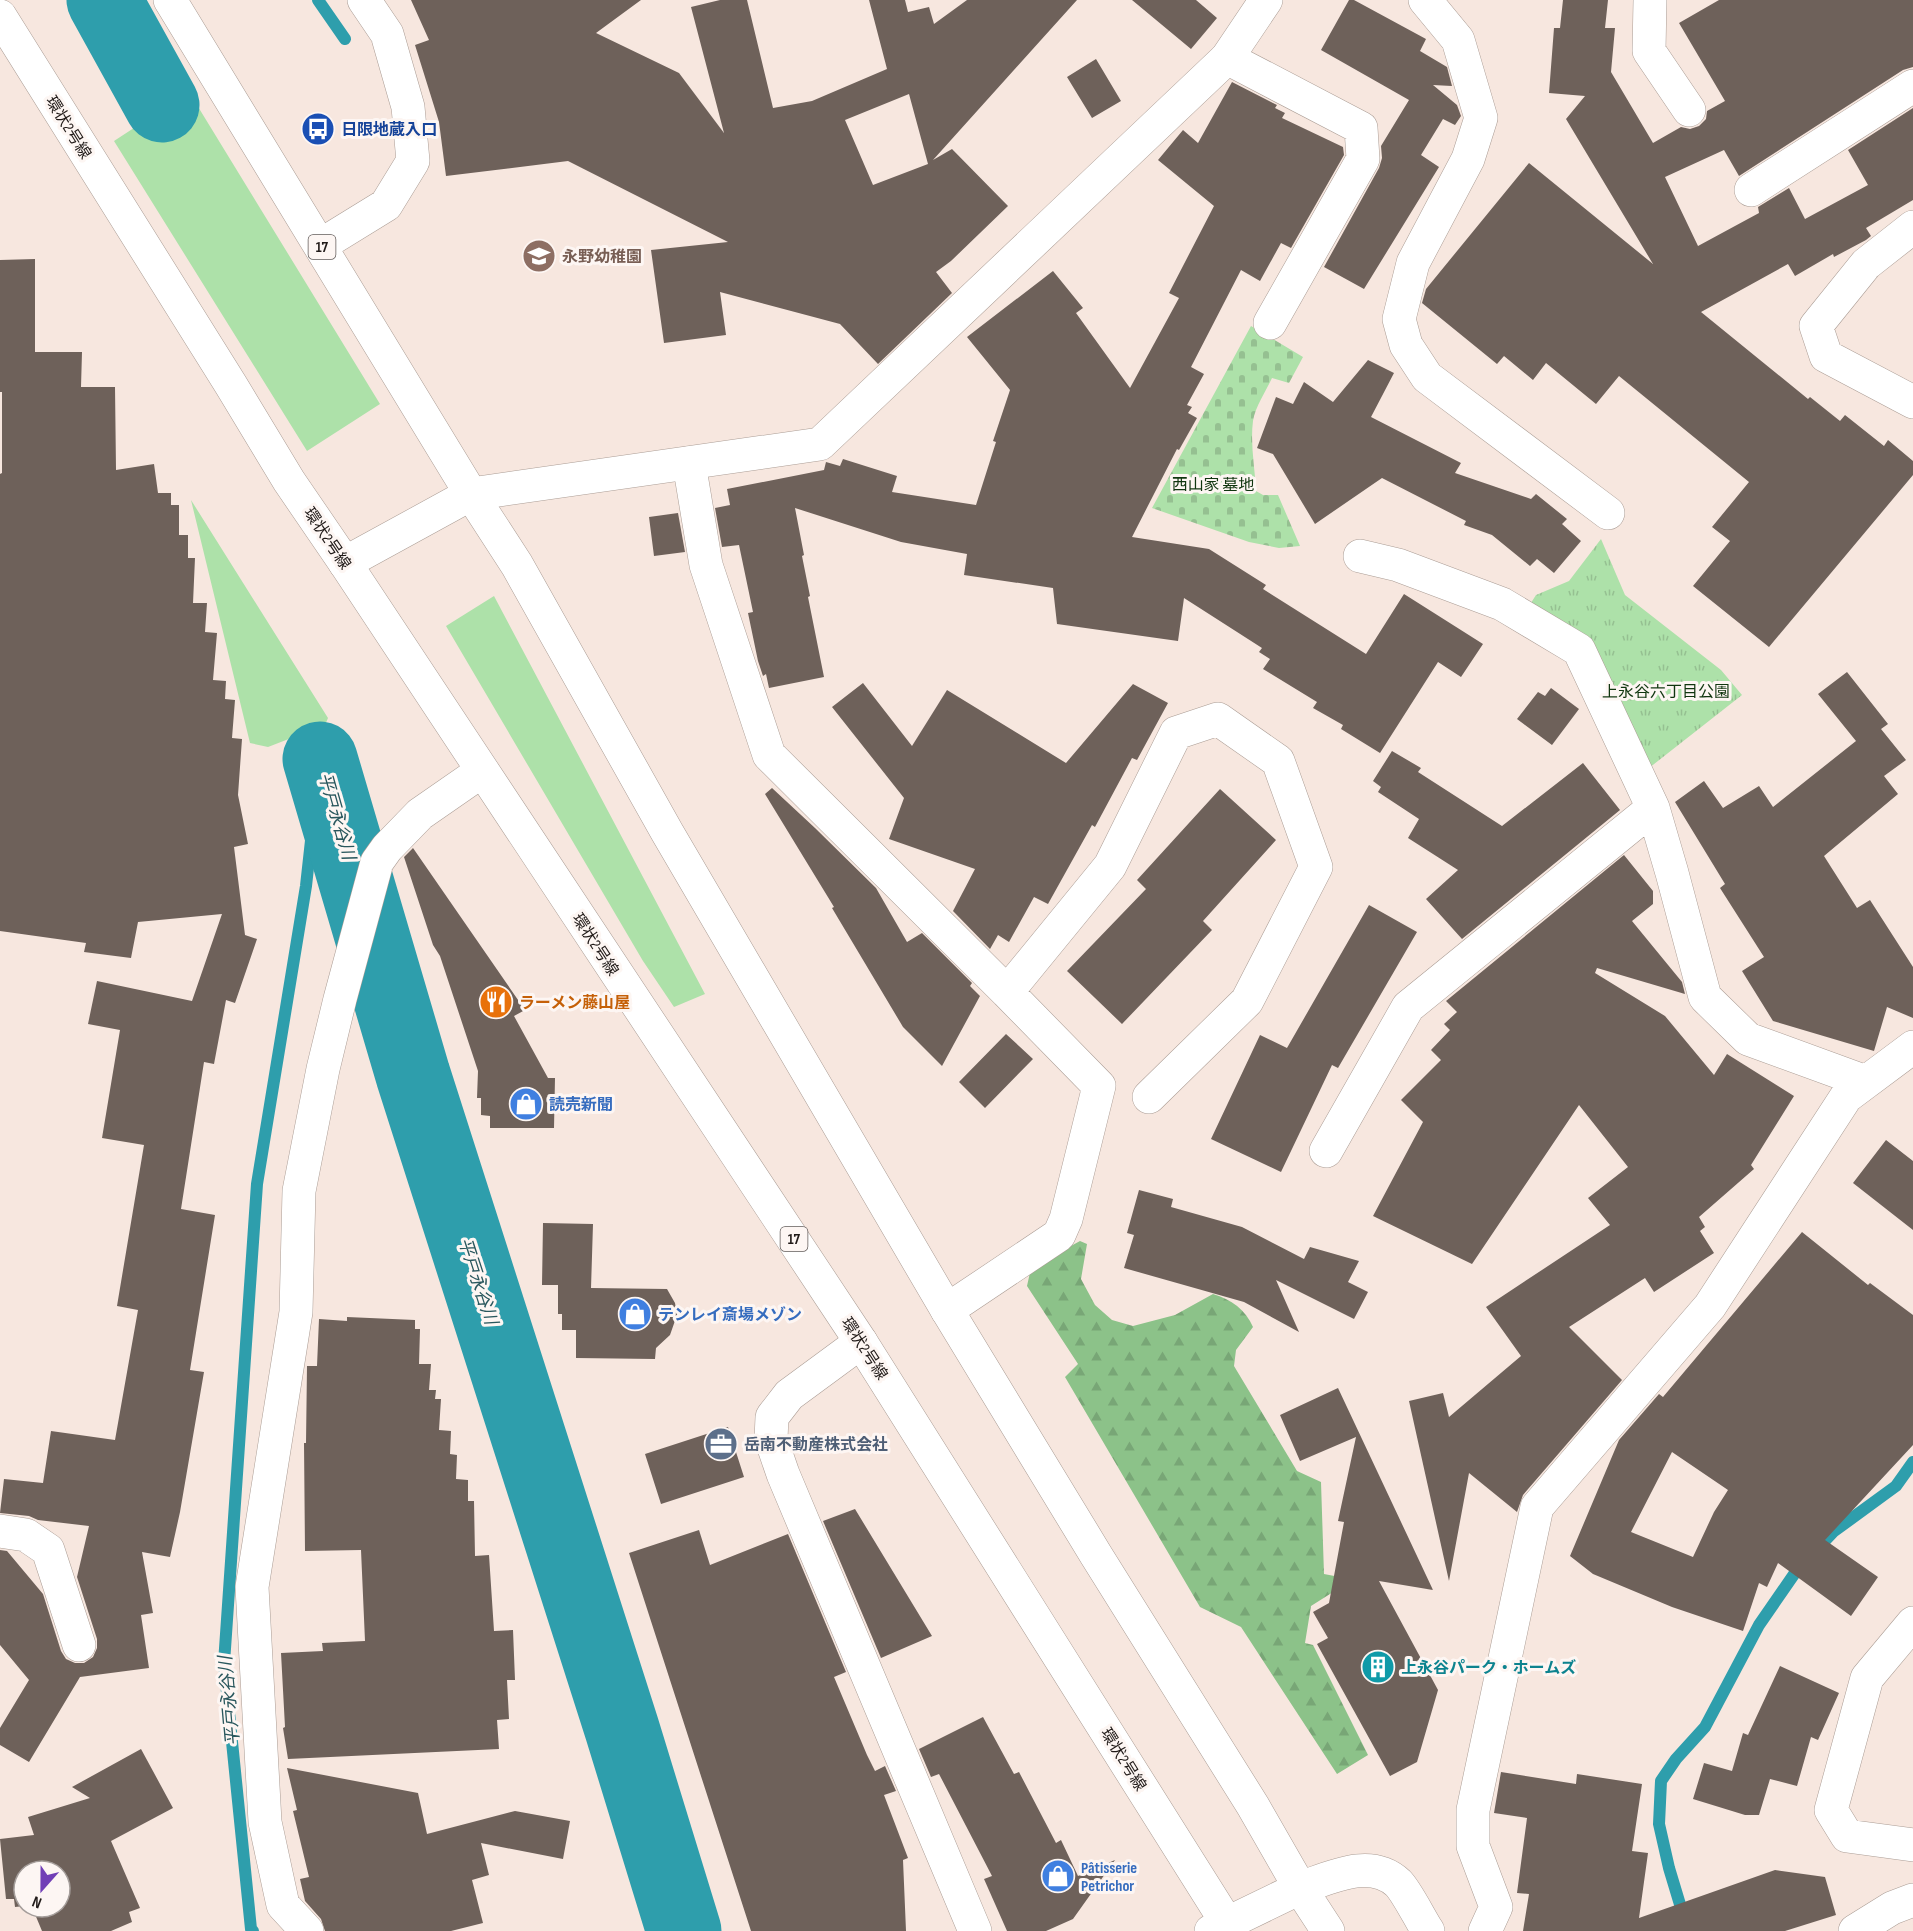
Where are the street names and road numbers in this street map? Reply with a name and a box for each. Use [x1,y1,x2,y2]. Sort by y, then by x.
street label: 環状2号線 [41,93,94,163]
road number: 17 [308,235,336,259]
street label: 環状2号線 [299,504,354,573]
street label: 環状2号線 [568,910,622,980]
road number: 17 [780,1227,808,1251]
street label: 環状2号線 [837,1314,891,1384]
street label: 環状2号線 [1096,1725,1149,1795]

